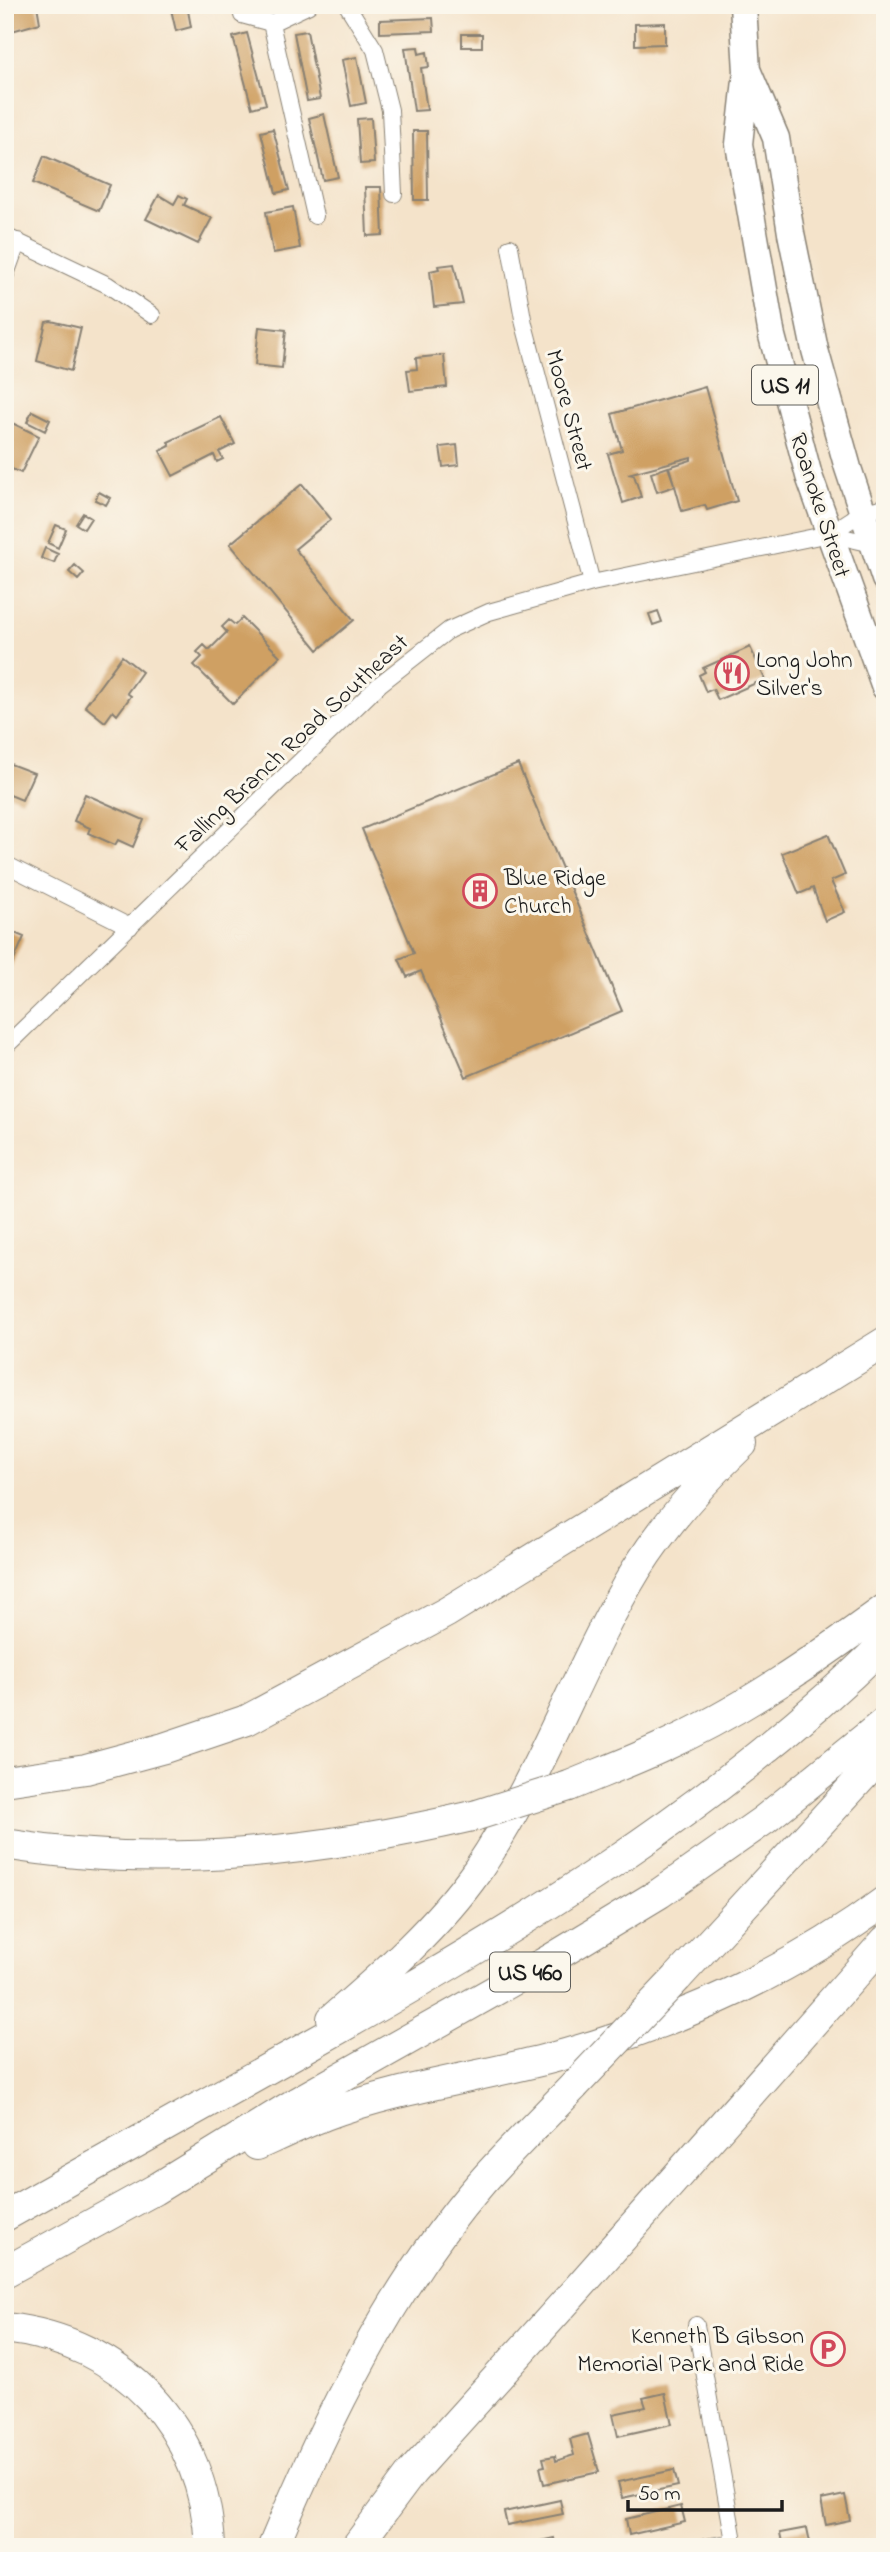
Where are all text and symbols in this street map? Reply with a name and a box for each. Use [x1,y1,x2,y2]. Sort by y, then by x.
street label: Moore Street [535,346,601,475]
road number: US 11 [752,366,818,404]
street label: Roanoke Street [779,429,858,583]
street label: Falling Branch Road Southeast [167,627,418,864]
place label: Long John Silver's [756,644,853,707]
restaurant icon: Long John Silver's [713,654,751,692]
place label: Blue Ridge Church [503,862,606,925]
building icon: Blue Ridge Church [461,872,499,910]
road number: US 460 [490,1952,570,1992]
place label: Kenneth B Gibson Memorial Park and Ride [577,2320,804,2383]
parking icon: Kenneth B Gibson Memorial Park and Ride [809,2330,847,2368]
scale bar [628,2468,782,2512]
text: 50 m [638,2480,681,2510]

